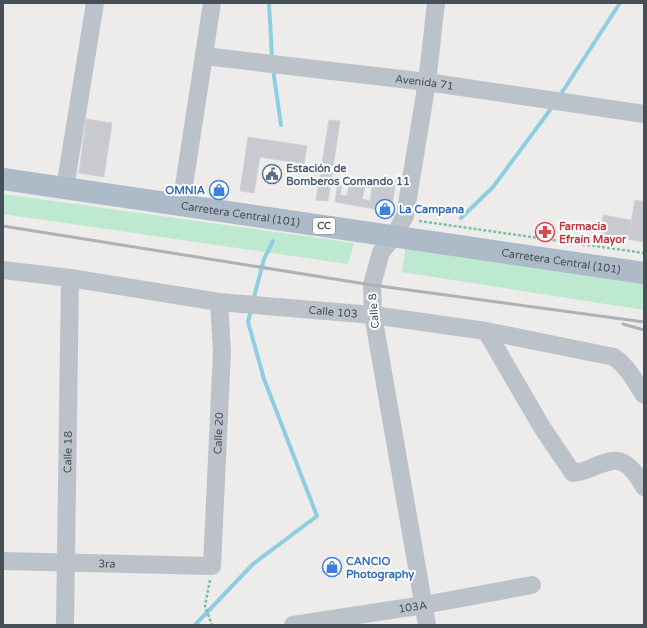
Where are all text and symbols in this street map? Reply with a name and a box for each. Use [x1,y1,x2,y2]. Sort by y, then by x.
street label: Avenida 71 [394,72,455,92]
place label: Estación de Bomberos Comando 11 [286,162,410,188]
public building icon: Estación de Bomberos Comando 11 [261,163,283,185]
shop icon: OMNIA [208,179,230,201]
place label: OMNIA [165,184,205,197]
shop icon: La Campana [374,198,396,220]
street label: Carretera Central (101) [180,199,301,229]
place label: La Campana [399,203,464,217]
road number: CC [313,218,335,234]
place label: Farmacia Efraín Mayor [559,220,627,247]
pharmacy icon: Farmacia Efraín Mayor [534,221,556,243]
street label: Carretera Central (101) [501,246,621,276]
street label: Calle 8 [366,293,382,329]
street label: Calle 103 [308,303,358,320]
street label: Calle 20 [211,412,226,455]
street label: Calle 18 [61,431,74,473]
place label: CANCIO Photography [346,555,414,582]
shop icon: CANCIO Photography [321,556,343,578]
street label: 3ra [98,557,116,570]
street label: 103A [397,598,428,615]

